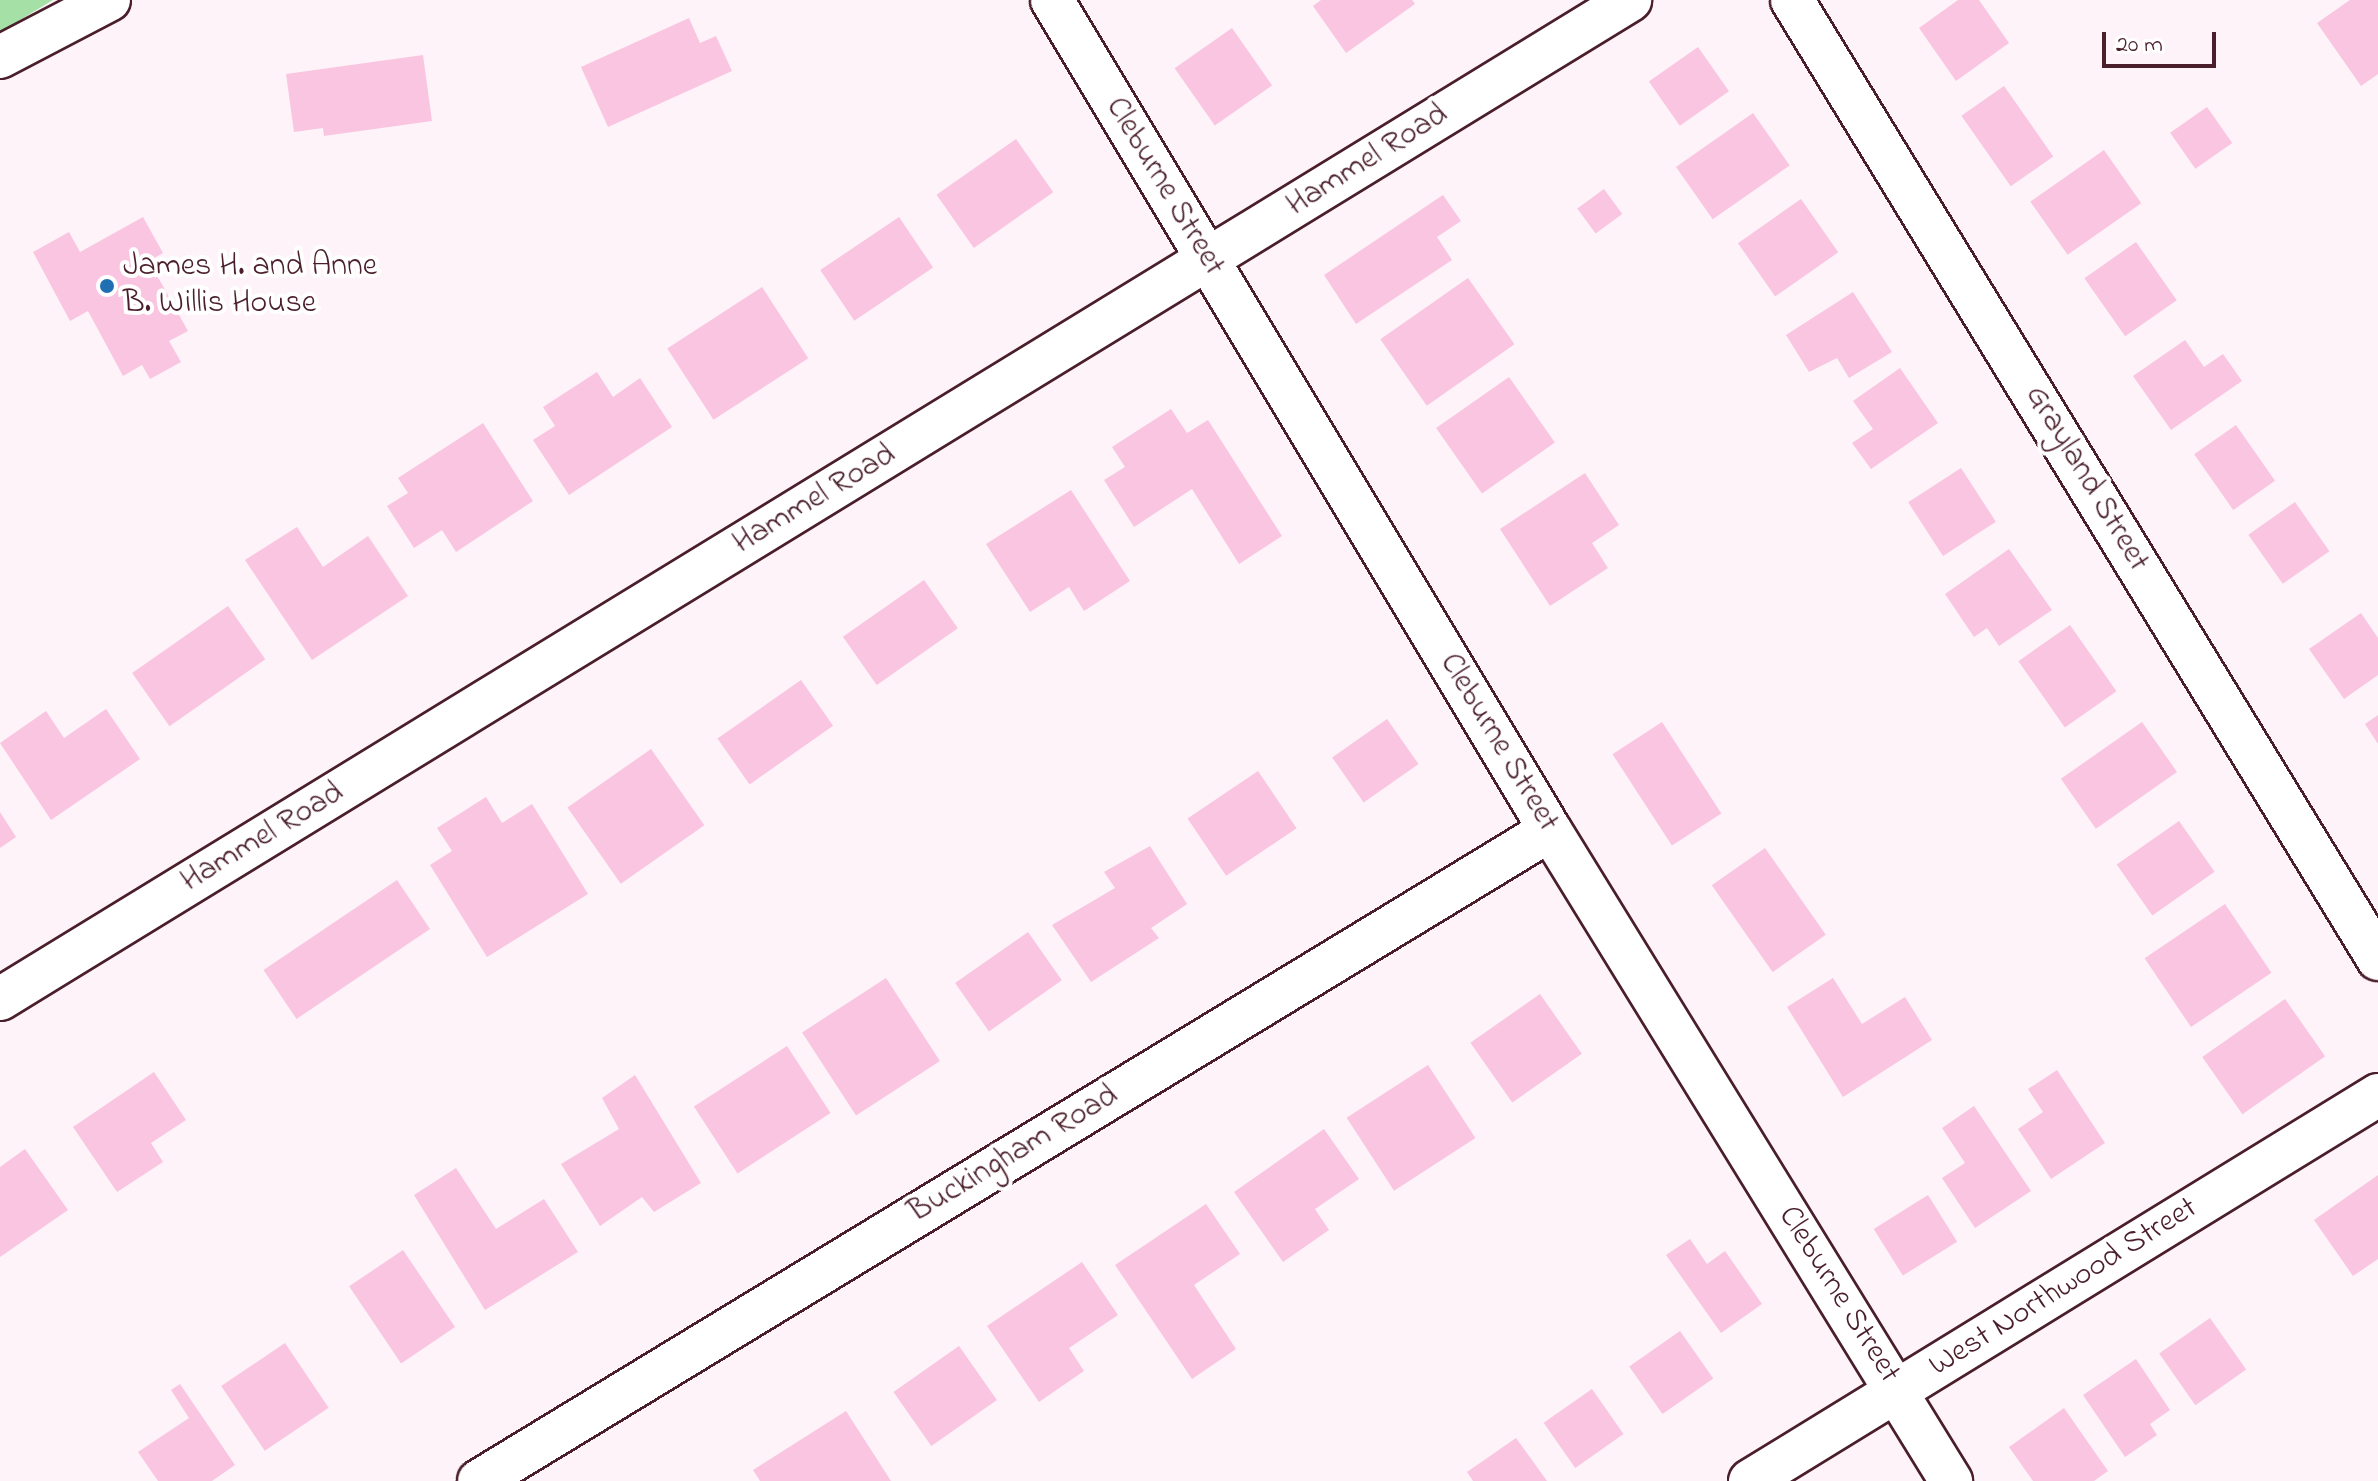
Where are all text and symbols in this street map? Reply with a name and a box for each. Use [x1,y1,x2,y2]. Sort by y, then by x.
scale bar [2106,16,2220,66]
text: 20 m [2116,28,2163,63]
street label: Cleburne Street [1096,91,1232,283]
street label: Hammel Road [1280,96,1456,226]
place label: James H. and Anne B. Willis House [123,249,377,324]
marker: James H. and Anne B. Willis House [98,277,116,295]
street label: Grayland Street [2015,379,2157,579]
street label: Hammel Road [727,436,903,564]
street label: Cleburne Street [1430,647,1566,839]
street label: Hammel Road [175,774,351,902]
street label: Buckingham Road [902,1077,1126,1233]
street label: West Northwood Street [1923,1190,2205,1386]
street label: Cleburne Street [1768,1200,1908,1390]

